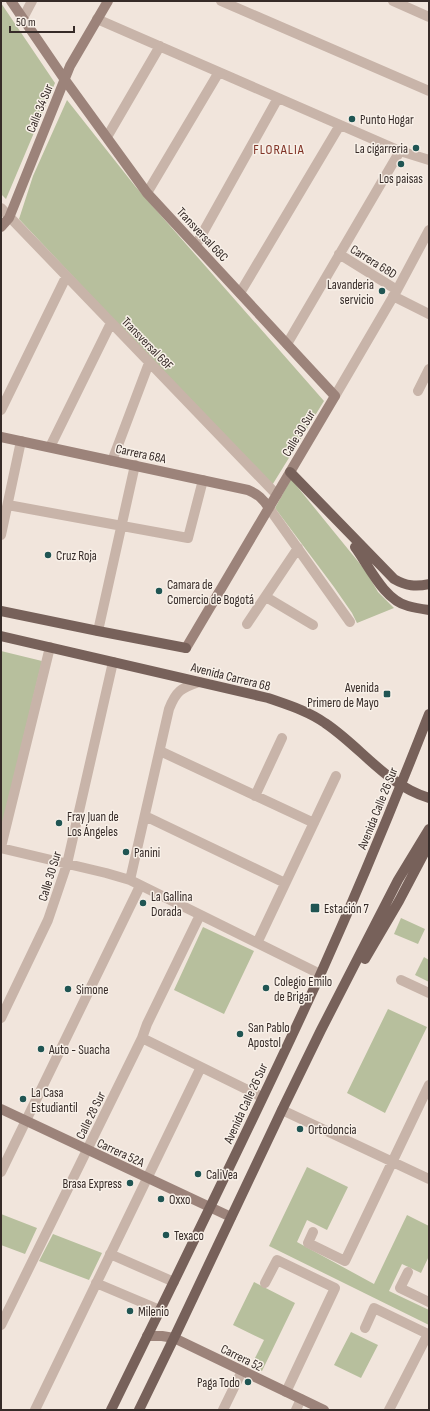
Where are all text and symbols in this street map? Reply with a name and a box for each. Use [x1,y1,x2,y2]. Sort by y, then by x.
scale bar [10,8,74,34]
text: 50 m [16,15,36,30]
street label: Calle 34 Sur [23,82,57,135]
place label: Punto Hogar [360,112,414,128]
marker: Punto Hogar [347,114,357,124]
district label: FLORALIA [253,141,305,158]
place label: La cigarreria [355,141,408,157]
marker: La cigarreria [411,143,421,153]
marker: Los paisas [396,159,406,169]
place label: Los paisas [379,171,423,187]
street label: Transversal 68C [173,204,231,265]
street label: Carrera 68D [347,241,400,282]
place label: Lavanderia servicio [327,277,374,308]
marker: Lavanderia servicio [377,286,387,296]
street label: Transversal 68F [118,314,176,373]
street label: Calle 30 Sur [279,407,319,460]
street label: Carrera 68A [114,441,168,467]
place label: Cruz Roja [56,548,97,564]
marker: Cruz Roja [43,550,53,560]
place label: Camara de Comercio de Bogotá [167,577,254,608]
marker: Camara de Comercio de Bogotá [154,586,164,596]
street label: Avenida Carrera 68 [188,659,273,695]
place label: Avenida Primero de Mayo [307,680,379,711]
marker: Avenida Primero de Mayo [382,689,392,699]
street label: Avenida Calle 26 Sur [354,765,402,853]
place label: Fray Juan de Los Ángeles [67,809,119,840]
marker: Fray Juan de Los Ángeles [54,818,64,828]
place label: Panini [134,845,160,861]
marker: Panini [121,847,131,857]
street label: Calle 30 Sur [35,849,65,903]
place label: La Gallina Dorada [151,889,192,920]
marker: La Gallina Dorada [138,898,148,908]
place label: Estación 7 [324,901,370,917]
marker: Estación 7 [309,902,321,914]
place label: Colegio Emilo de Brigar [274,974,332,1005]
place label: Simone [76,982,109,998]
marker: Colegio Emilo de Brigar [261,983,271,993]
marker: Simone [63,984,73,994]
place label: San Pablo Apostol [247,1020,290,1051]
marker: San Pablo Apostol [235,1029,245,1039]
place label: Auto - Suacha [48,1042,110,1058]
marker: Auto - Suacha [36,1044,46,1054]
street label: Avenida Calle 26 Sur [220,1060,272,1147]
place label: La Casa Estudiantil [31,1085,78,1116]
street label: Calle 28 Sur [73,1089,109,1142]
marker: La Casa Estudiantil [18,1094,28,1104]
place label: Ortodoncia [308,1122,357,1138]
marker: Ortodoncia [295,1124,305,1134]
street label: Carrera 52A [94,1135,147,1171]
place label: CaliVea [206,1167,238,1183]
marker: CaliVea [193,1169,203,1179]
place label: Brasa Express [62,1176,122,1192]
marker: Brasa Express [125,1178,135,1188]
place label: Oxxo [169,1192,190,1208]
marker: Oxxo [156,1194,166,1204]
place label: Texaco [174,1228,204,1244]
marker: Texaco [161,1230,171,1240]
place label: Milenio [138,1304,169,1320]
marker: Milenio [125,1306,135,1316]
street label: Carrera 52 [218,1341,265,1375]
place label: Paga Todo [197,1375,240,1391]
marker: Paga Todo [243,1377,253,1387]

